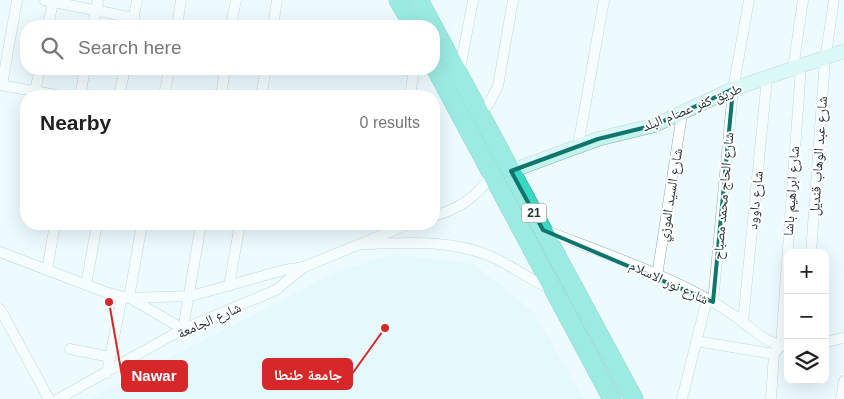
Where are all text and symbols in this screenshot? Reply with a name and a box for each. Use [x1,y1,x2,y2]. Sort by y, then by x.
search box [20,20,440,75]
icon: search [38,34,66,62]
text: Search here [78,37,182,58]
street label: طريق كفر عصام البلد [640,80,745,136]
street label: شارع عبد الوهاب قنديل [806,96,832,217]
text: Nearby [40,111,111,134]
text: 0 results [360,114,420,131]
street label: شارع الحاج محمد مصباح [709,131,739,261]
street label: شارع ابراهيم باشا [780,145,804,237]
street label: شارع السيد الموزي [655,147,689,243]
street label: شارع داوود [744,170,768,230]
road number: 21 [522,204,546,222]
map controls [784,249,829,384]
button: + [784,249,829,294]
street label: شارع نور الاسلام [626,257,711,309]
button: − [784,294,829,339]
street label: شارع الجامعة [175,299,244,343]
button: layers [784,339,829,384]
callout: جامعة طنطا [263,359,352,389]
callout: Nawar [122,361,187,391]
text: جامعة طنطا [274,366,343,383]
text: Nawar [131,367,177,384]

